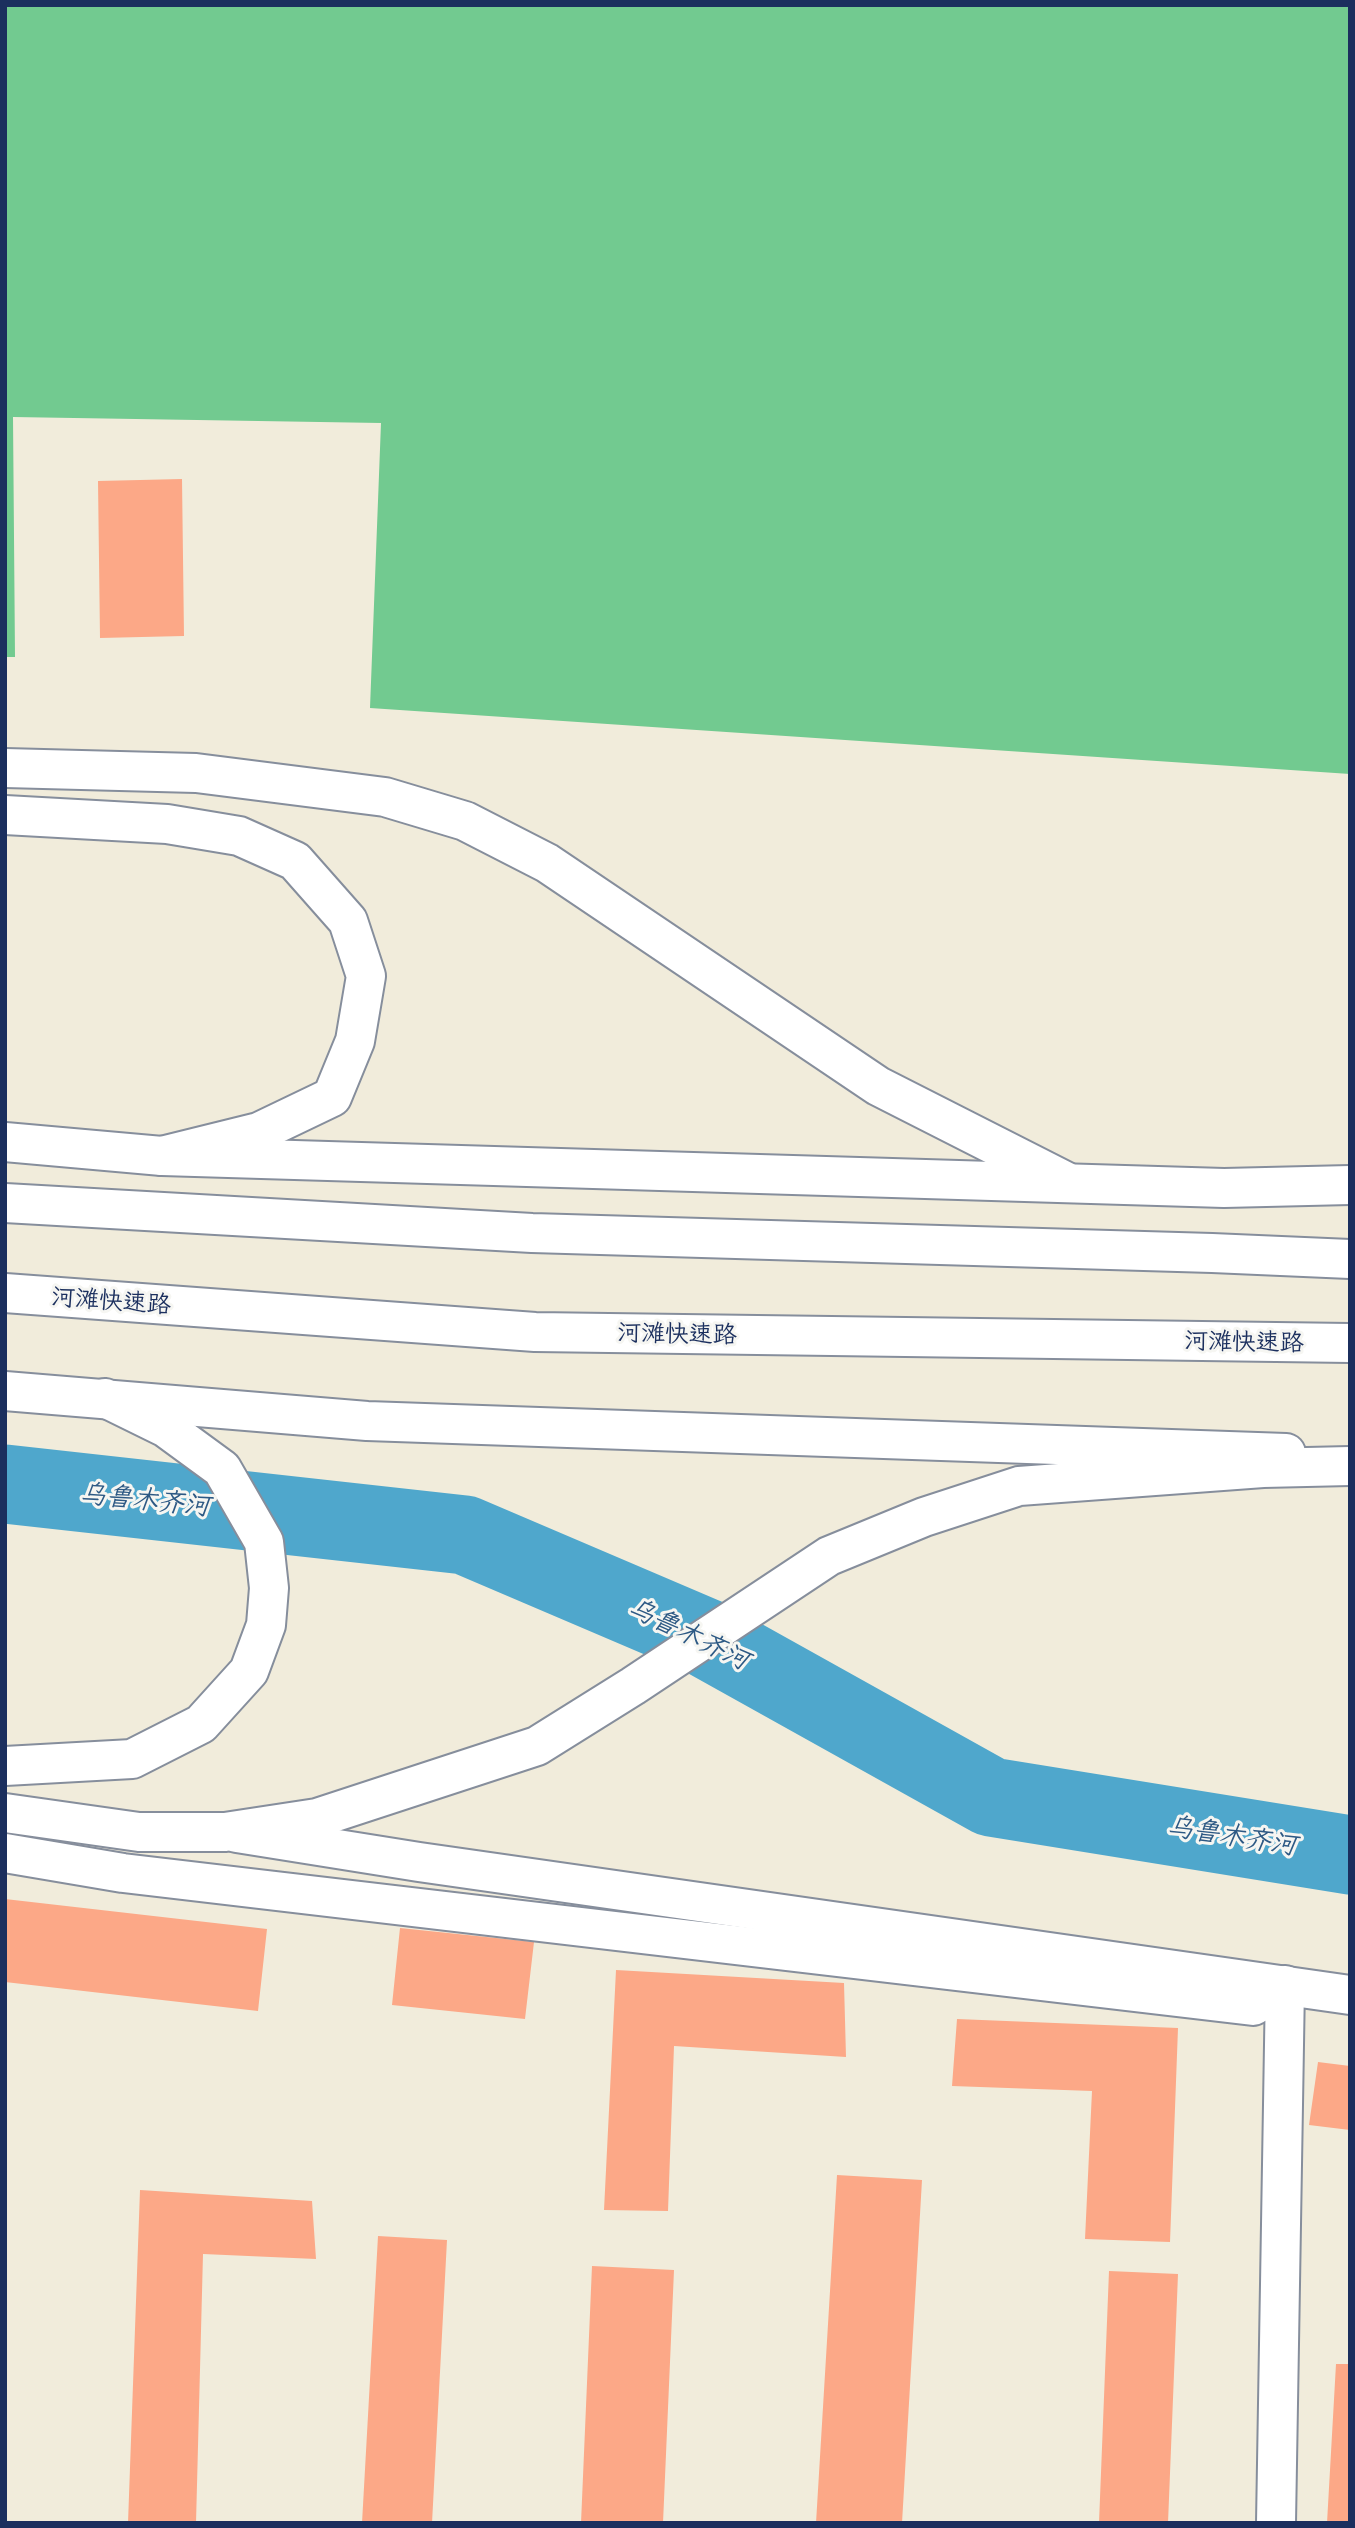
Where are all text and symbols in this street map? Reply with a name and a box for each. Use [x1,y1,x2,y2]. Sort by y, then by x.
street label: 河滩快速路 [50,1282,172,1320]
street label: 河滩快速路 [617,1319,737,1349]
street label: 河滩快速路 [1184,1327,1304,1357]
water label: 乌鲁木齐河 [79,1478,211,1522]
water label: 乌鲁木齐河 [624,1591,754,1677]
water label: 乌鲁木齐河 [1165,1810,1299,1862]

